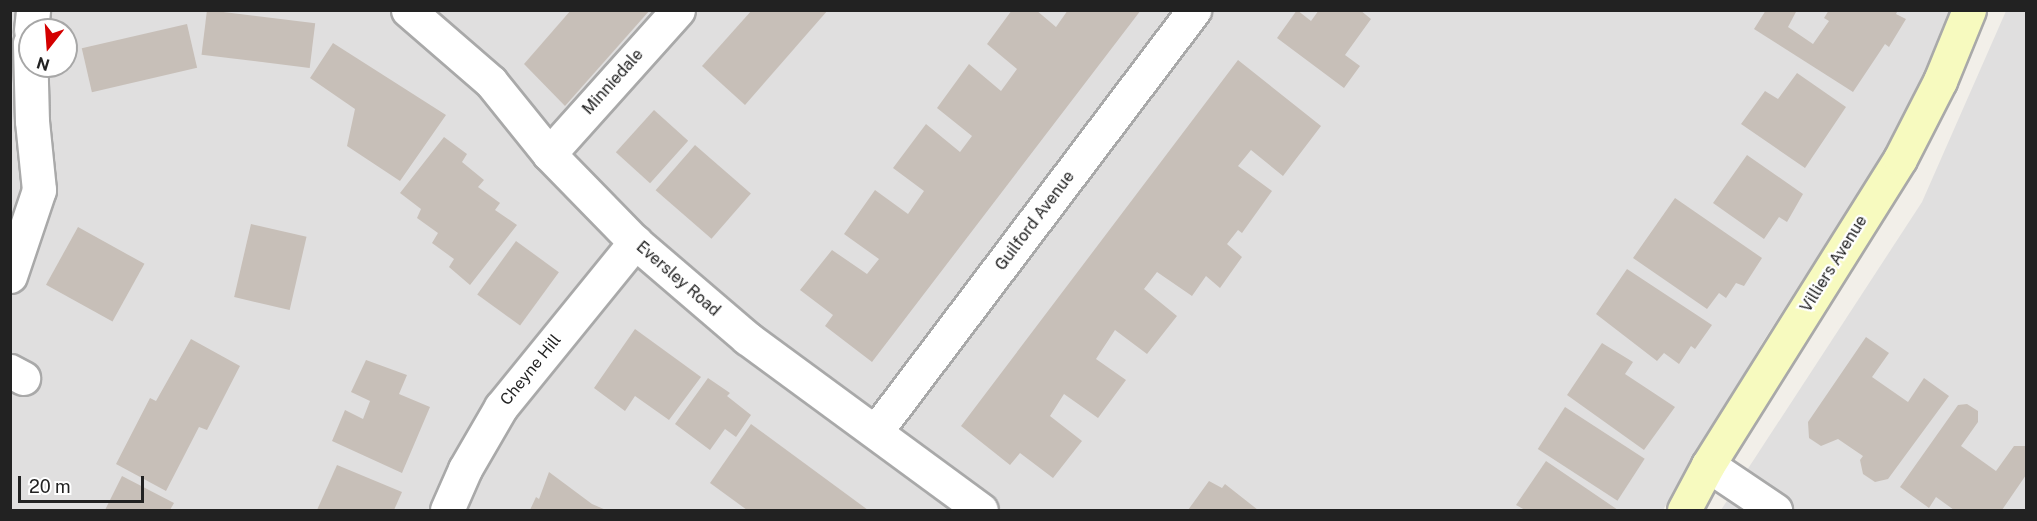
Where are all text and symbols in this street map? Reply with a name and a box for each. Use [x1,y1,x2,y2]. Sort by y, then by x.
north arrow [18,18,78,78]
street label: Minniedale [579,45,647,119]
text: N [34,53,52,75]
street label: Guilford Avenue [991,168,1079,274]
street label: Villiers Avenue [1797,212,1871,316]
street label: Eversley Road [632,237,724,321]
street label: Cheyne Hill [497,331,565,409]
scale bar [21,464,147,502]
text: 20 m [29,476,71,497]

